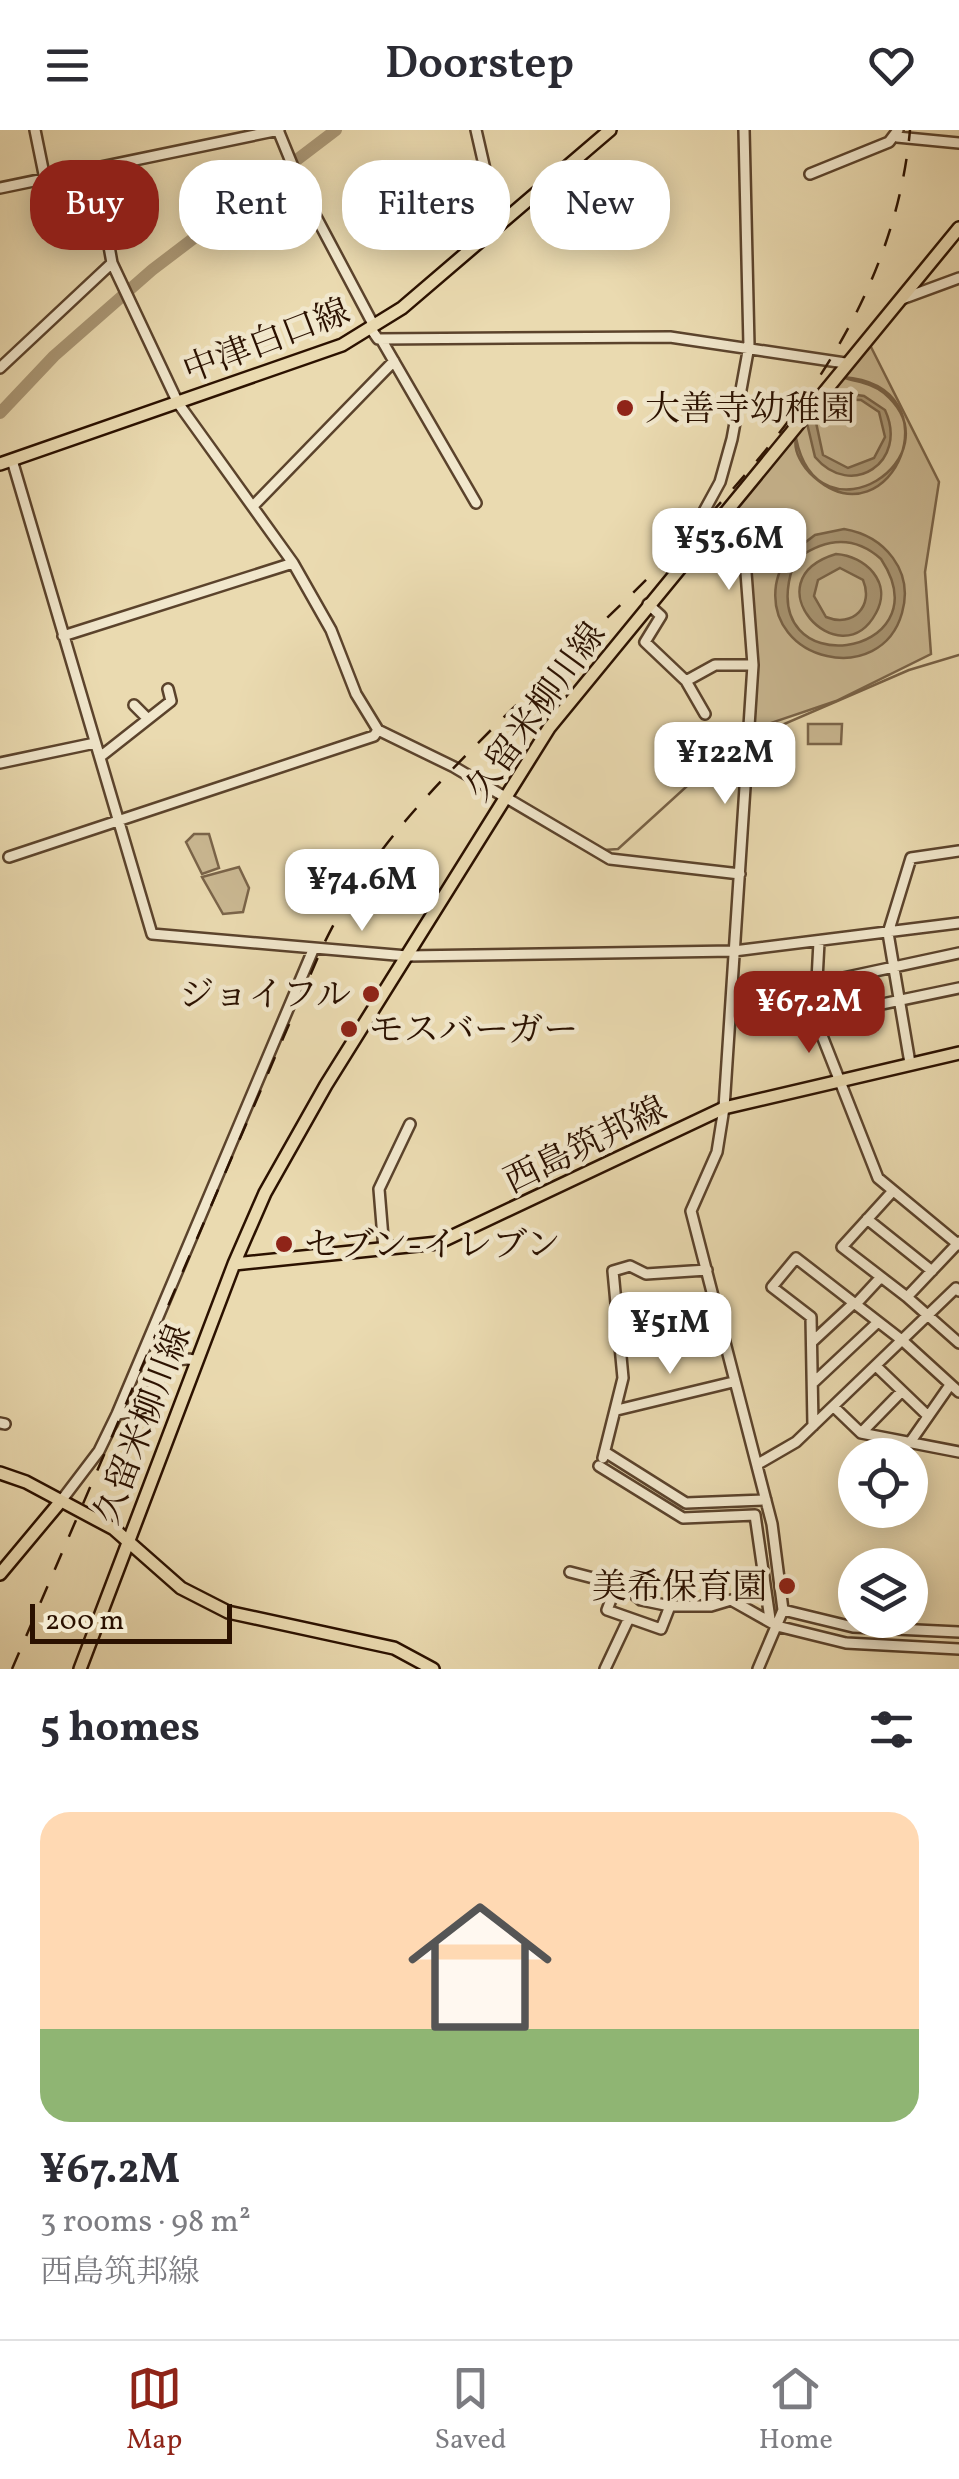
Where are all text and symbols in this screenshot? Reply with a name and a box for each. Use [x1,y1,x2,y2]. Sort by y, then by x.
text: Doorstep [385,34,574,97]
icon: menu [40,38,95,93]
icon: heart [864,38,919,93]
chip: Buy [30,160,159,250]
chip: Rent [179,160,322,250]
chip: Filters [342,160,510,250]
chip: New [530,160,670,250]
street label: 中津白口線 [177,289,357,397]
place label: 大善寺幼稚園 [645,387,855,435]
marker: 大善寺幼稚園 [614,397,636,419]
pin: ¥53.6M [648,508,810,593]
text: ¥53.6M [674,518,784,562]
street label: 久留米柳川線 [456,614,619,812]
pin: ¥122M [655,722,795,807]
text: ¥122M [676,732,774,776]
pin: ¥74.6M [281,849,443,934]
text: ¥74.6M [307,859,417,903]
pin: ¥67.2M [728,971,890,1056]
place label: ジョイフル [179,973,351,1021]
text: ¥67.2M [756,981,862,1025]
marker: ジョイフル [360,983,382,1005]
place label: モスバーガー [369,1008,578,1056]
marker: モスバーガー [338,1018,360,1040]
street label: 西島筑邦線 [497,1087,675,1207]
place label: セブン-イレブン [304,1223,561,1271]
marker: セブン-イレブン [273,1233,295,1255]
pin: ¥51M [611,1292,729,1377]
text: ¥51M [630,1302,710,1346]
street label: 久留米柳川線 [85,1318,205,1532]
map controls [838,1438,928,1638]
button: locate [838,1438,928,1528]
button: layers [838,1548,928,1638]
place label: 美希保育園 [592,1565,767,1613]
marker: 美希保育園 [776,1575,798,1597]
scale bar [30,1599,232,1644]
text: 200 m [45,1602,124,1641]
text: 5 homes [40,1700,200,1759]
icon: filters [864,1702,919,1757]
icon: home [390,1877,570,2057]
text: ¥67.2M [40,2142,180,2201]
text: 3 rooms · 98 m² [40,2201,251,2245]
text: 西島筑邦線 [40,2252,200,2296]
tab: Map [126,2361,182,2460]
tab: Saved [434,2361,507,2460]
tab: Home [759,2361,833,2460]

